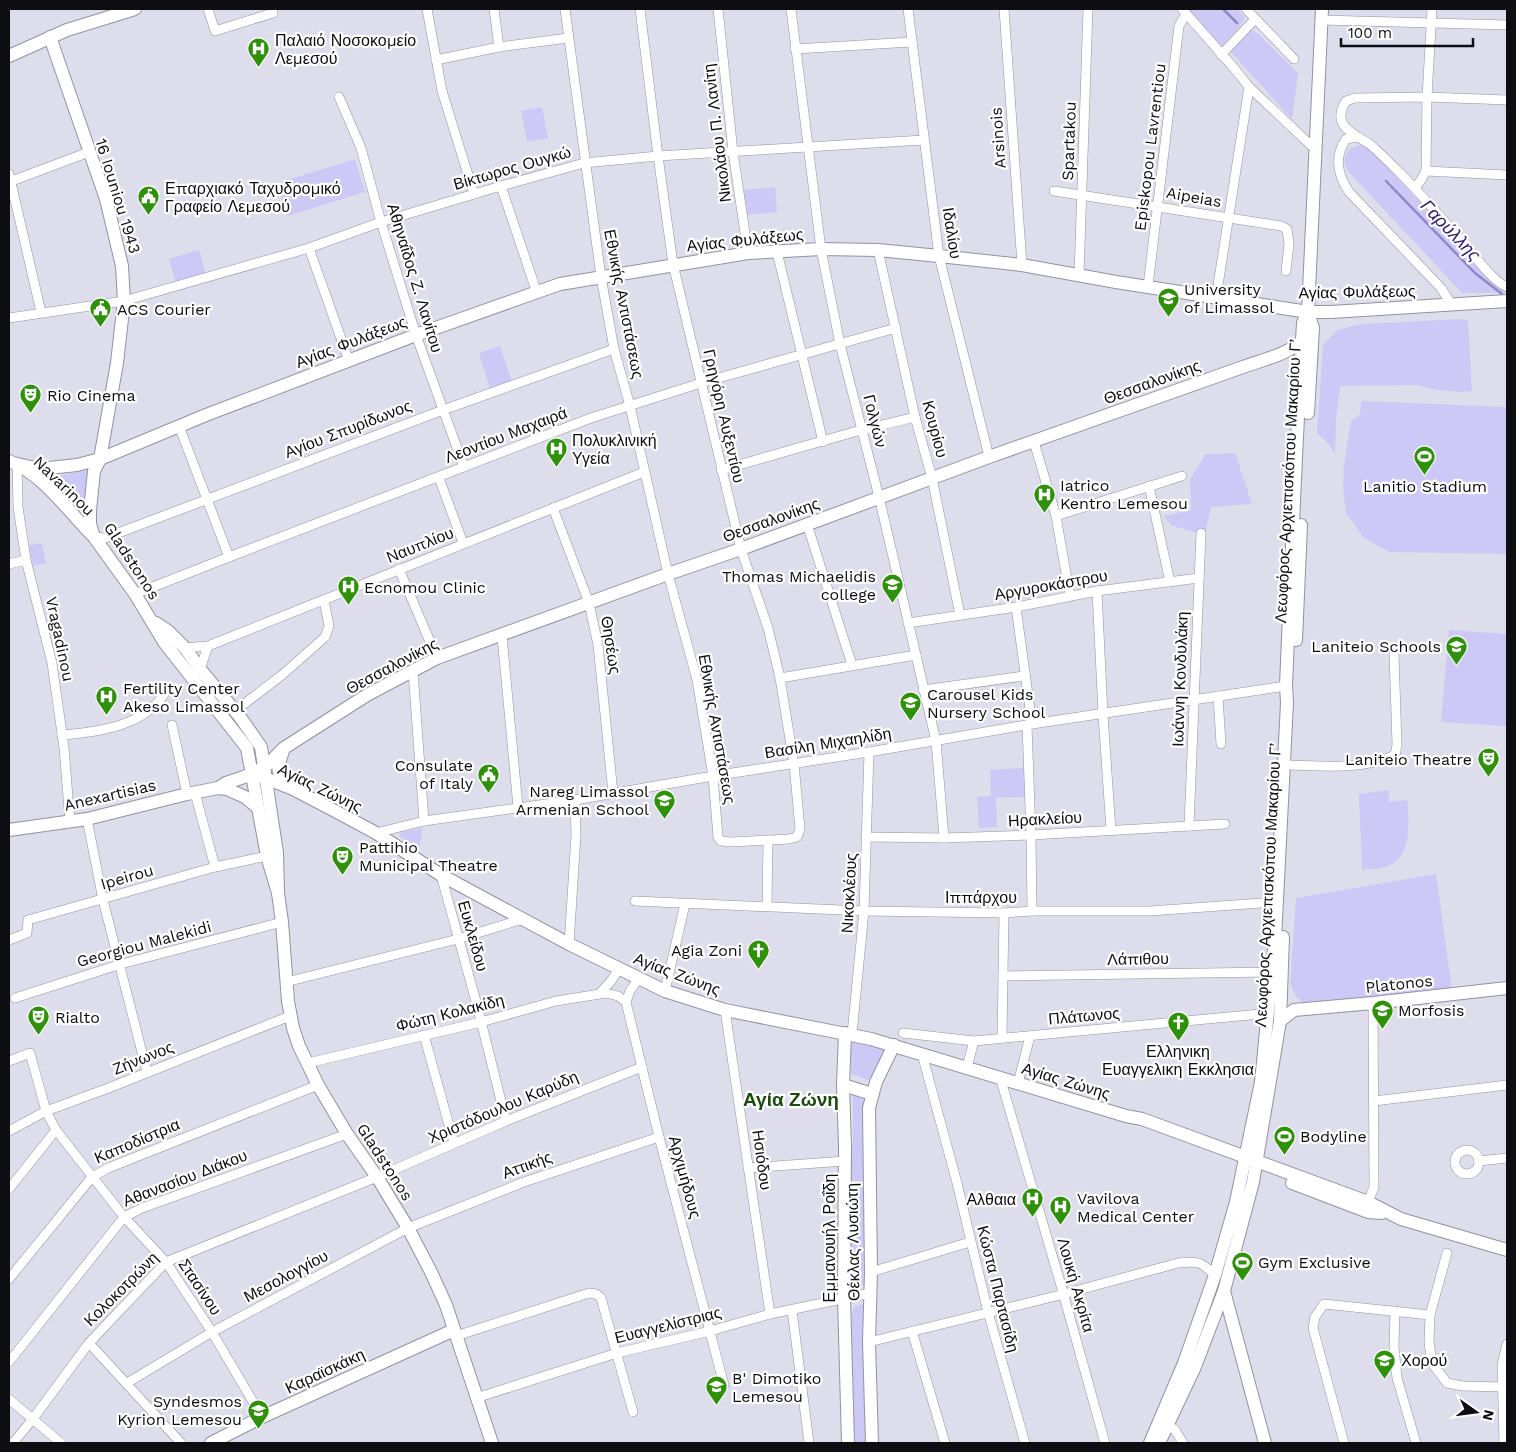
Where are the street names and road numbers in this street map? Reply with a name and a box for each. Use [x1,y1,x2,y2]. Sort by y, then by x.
street label: Episkopou Lavrentiou [1130,62,1170,232]
street label: Νικολάου Π. Λανίτη [699,63,735,203]
street label: Spartakou [1058,101,1080,181]
street label: Arsinois [986,107,1010,169]
street label: 16 Iouniou 1943 [91,136,145,256]
street label: Βίκτωρος Ουγκώ [451,142,573,194]
street label: Aipeias [1165,183,1223,211]
street label: Αθηναΐδος Ζ. Λανίτου [383,201,447,355]
street label: Ιδαλίου [939,206,965,260]
street label: Αγίας Φυλάξεως [686,224,805,256]
street label: Εθνικής Αντιστάσεως [600,228,648,381]
street label: Αγίας Φυλάξεως [1298,281,1416,303]
street label: Αγίας Φυλάξεως [293,312,409,372]
street label: Λεωφόρος Αρχιεπισκόπου Μακαρίου Γ’ [1271,338,1305,624]
street label: Γρηγόρη Αυξεντίου [699,347,749,485]
street label: Θεσσαλονίκης [1101,356,1203,408]
street label: Γολγών [859,393,891,449]
street label: Αγίου Σπυρίδωνος [282,396,414,462]
street label: Κουρίου [918,398,952,460]
street label: Λεοντίου Μαχαιρά [442,403,570,467]
street label: Navarinou [29,452,99,520]
street label: Θεσσαλονίκης [720,494,822,546]
street label: Gladstonos [100,519,164,603]
street label: Ναυπλίου [384,523,456,567]
street label: Αργυροκάστρου [993,566,1109,604]
street label: Vragadinou [42,595,78,683]
street label: Ιωάννη Κονδυλάκη [1168,611,1192,747]
street label: Θησέως [597,615,625,676]
street label: Θεσσαλονίκης [343,634,441,698]
street label: Εθνικής Αντιστάσεως [694,653,740,806]
street label: Βασίλη Μιχαηλίδη [763,724,893,762]
street label: Λεωφόρος Αρχιεπισκόπου Μακαρίου Γ’ [1251,742,1285,1028]
street label: Αγίας Ζώνης [275,759,365,817]
street label: Anexartisias [62,775,158,815]
street label: Ηρακλείου [1007,808,1083,830]
street label: Νικοκλέους [837,852,861,934]
street label: Ipeirou [98,860,156,894]
street label: Ιππάρχου [945,888,1017,907]
street label: Ευκλείδου [454,898,492,974]
street label: Georgiou Malekidi [75,917,213,971]
street label: Αγίας Ζώνης [631,949,723,999]
street label: Λάπιθου [1107,949,1169,969]
street label: Platonos [1364,971,1434,997]
street label: Φώτη Κολακίδη [394,990,506,1036]
street label: Πλάτωνος [1047,1003,1121,1029]
street label: Ζήνωνος [110,1037,176,1079]
street label: Αγίας Ζώνης [1020,1059,1113,1104]
street label: Χριστόδουλου Καρύδη [425,1067,581,1147]
street label: Καποδίστρια [91,1114,183,1168]
street label: Gladstonos [353,1120,417,1204]
street label: Ησιόδου [748,1129,776,1191]
street label: Αρχιμήδους [665,1134,705,1221]
street label: Αθανασίου Διάκου [120,1146,250,1210]
street label: Αττικής [500,1147,555,1183]
street label: Εμμανουήλ Ροΐδη [820,1174,839,1302]
street label: Θέκλας Λυσιώτη [842,1183,864,1301]
street label: Κώστα Παρτασίδη [973,1224,1023,1354]
street label: Λουκή Ακρίτα [1053,1236,1099,1334]
street label: Μεσολογγίου [241,1246,331,1306]
street label: Κολοκοτρώνη [80,1248,162,1330]
street label: Στασίνου [174,1255,226,1319]
street label: Ευαγγελίστριας [613,1303,724,1347]
street label: Καραϊσκάκη [282,1344,368,1398]

